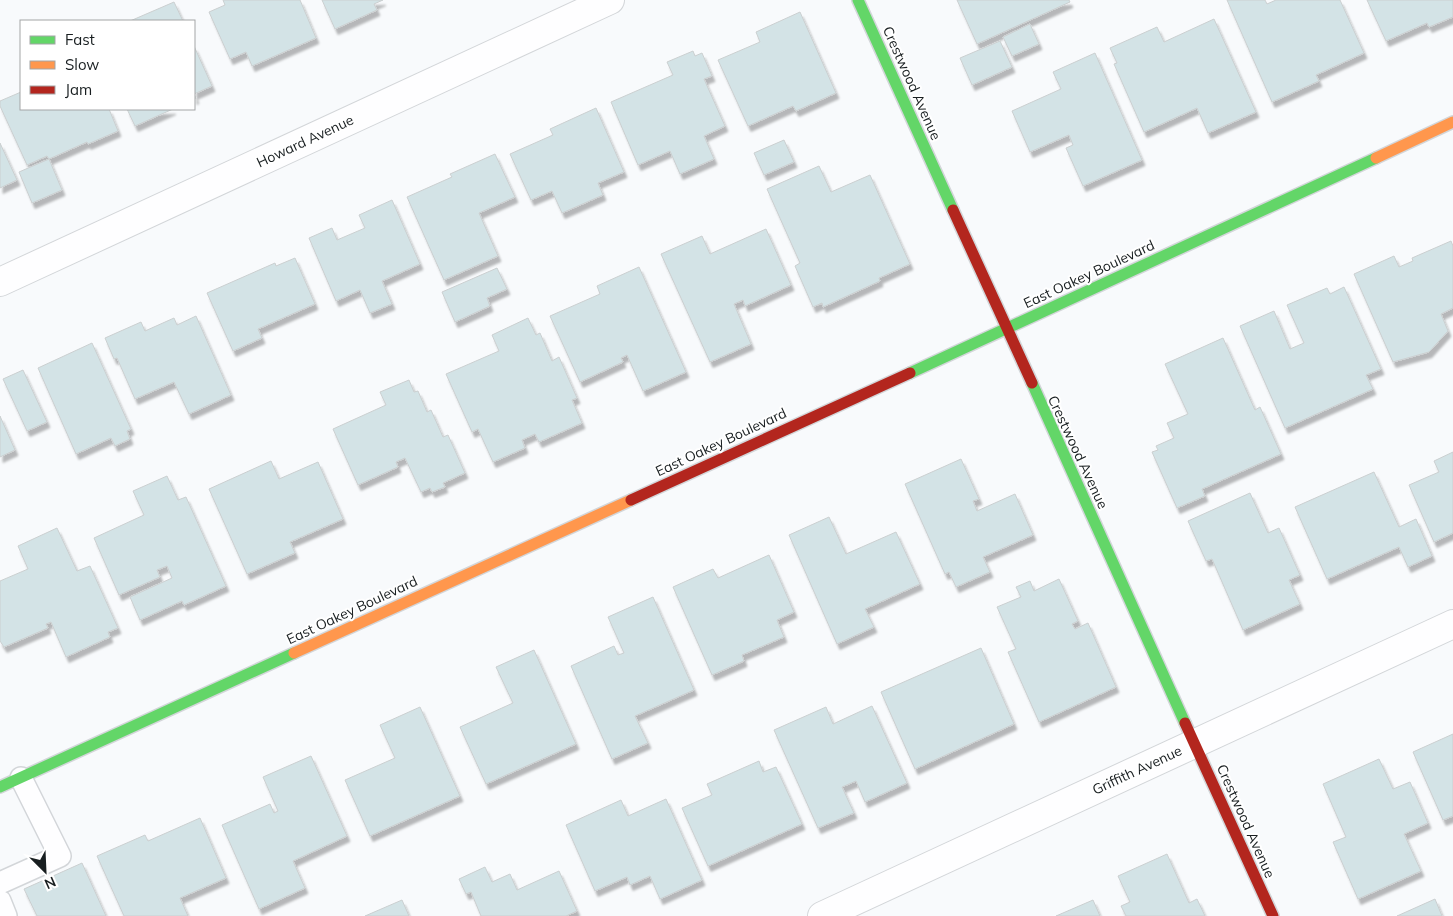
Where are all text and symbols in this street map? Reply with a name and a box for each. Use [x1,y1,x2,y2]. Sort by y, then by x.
legend [20,20,195,110]
street label: Crestwood Avenue [879,23,945,143]
text: Fast [65,30,95,49]
text: Slow [65,55,99,74]
text: Jam [65,80,92,99]
street label: Howard Avenue [254,111,356,171]
street label: East Oakey Boulevard [1021,236,1157,312]
street label: Crestwood Avenue [1044,392,1112,512]
street label: East Oakey Boulevard [653,404,789,480]
street label: East Oakey Boulevard [284,572,420,648]
street label: Griffith Avenue [1089,741,1185,799]
street label: Crestwood Avenue [1213,761,1279,881]
north arrow [20,846,70,896]
text: N [42,873,59,893]

